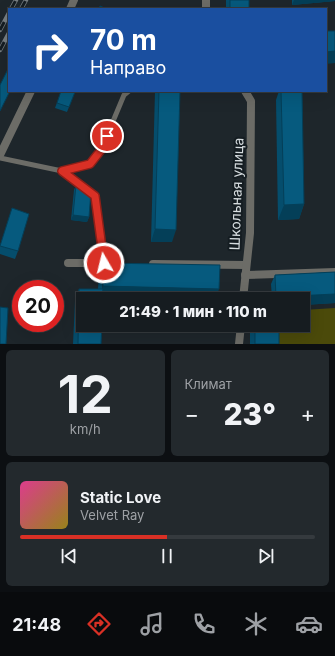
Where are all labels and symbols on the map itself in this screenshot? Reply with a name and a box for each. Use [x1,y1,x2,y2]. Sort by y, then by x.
pin [90,119,124,153]
street label: Школьная улица [226,137,246,251]
position arrow [83,242,125,284]
speed limit sign: 20 [12,280,64,332]

